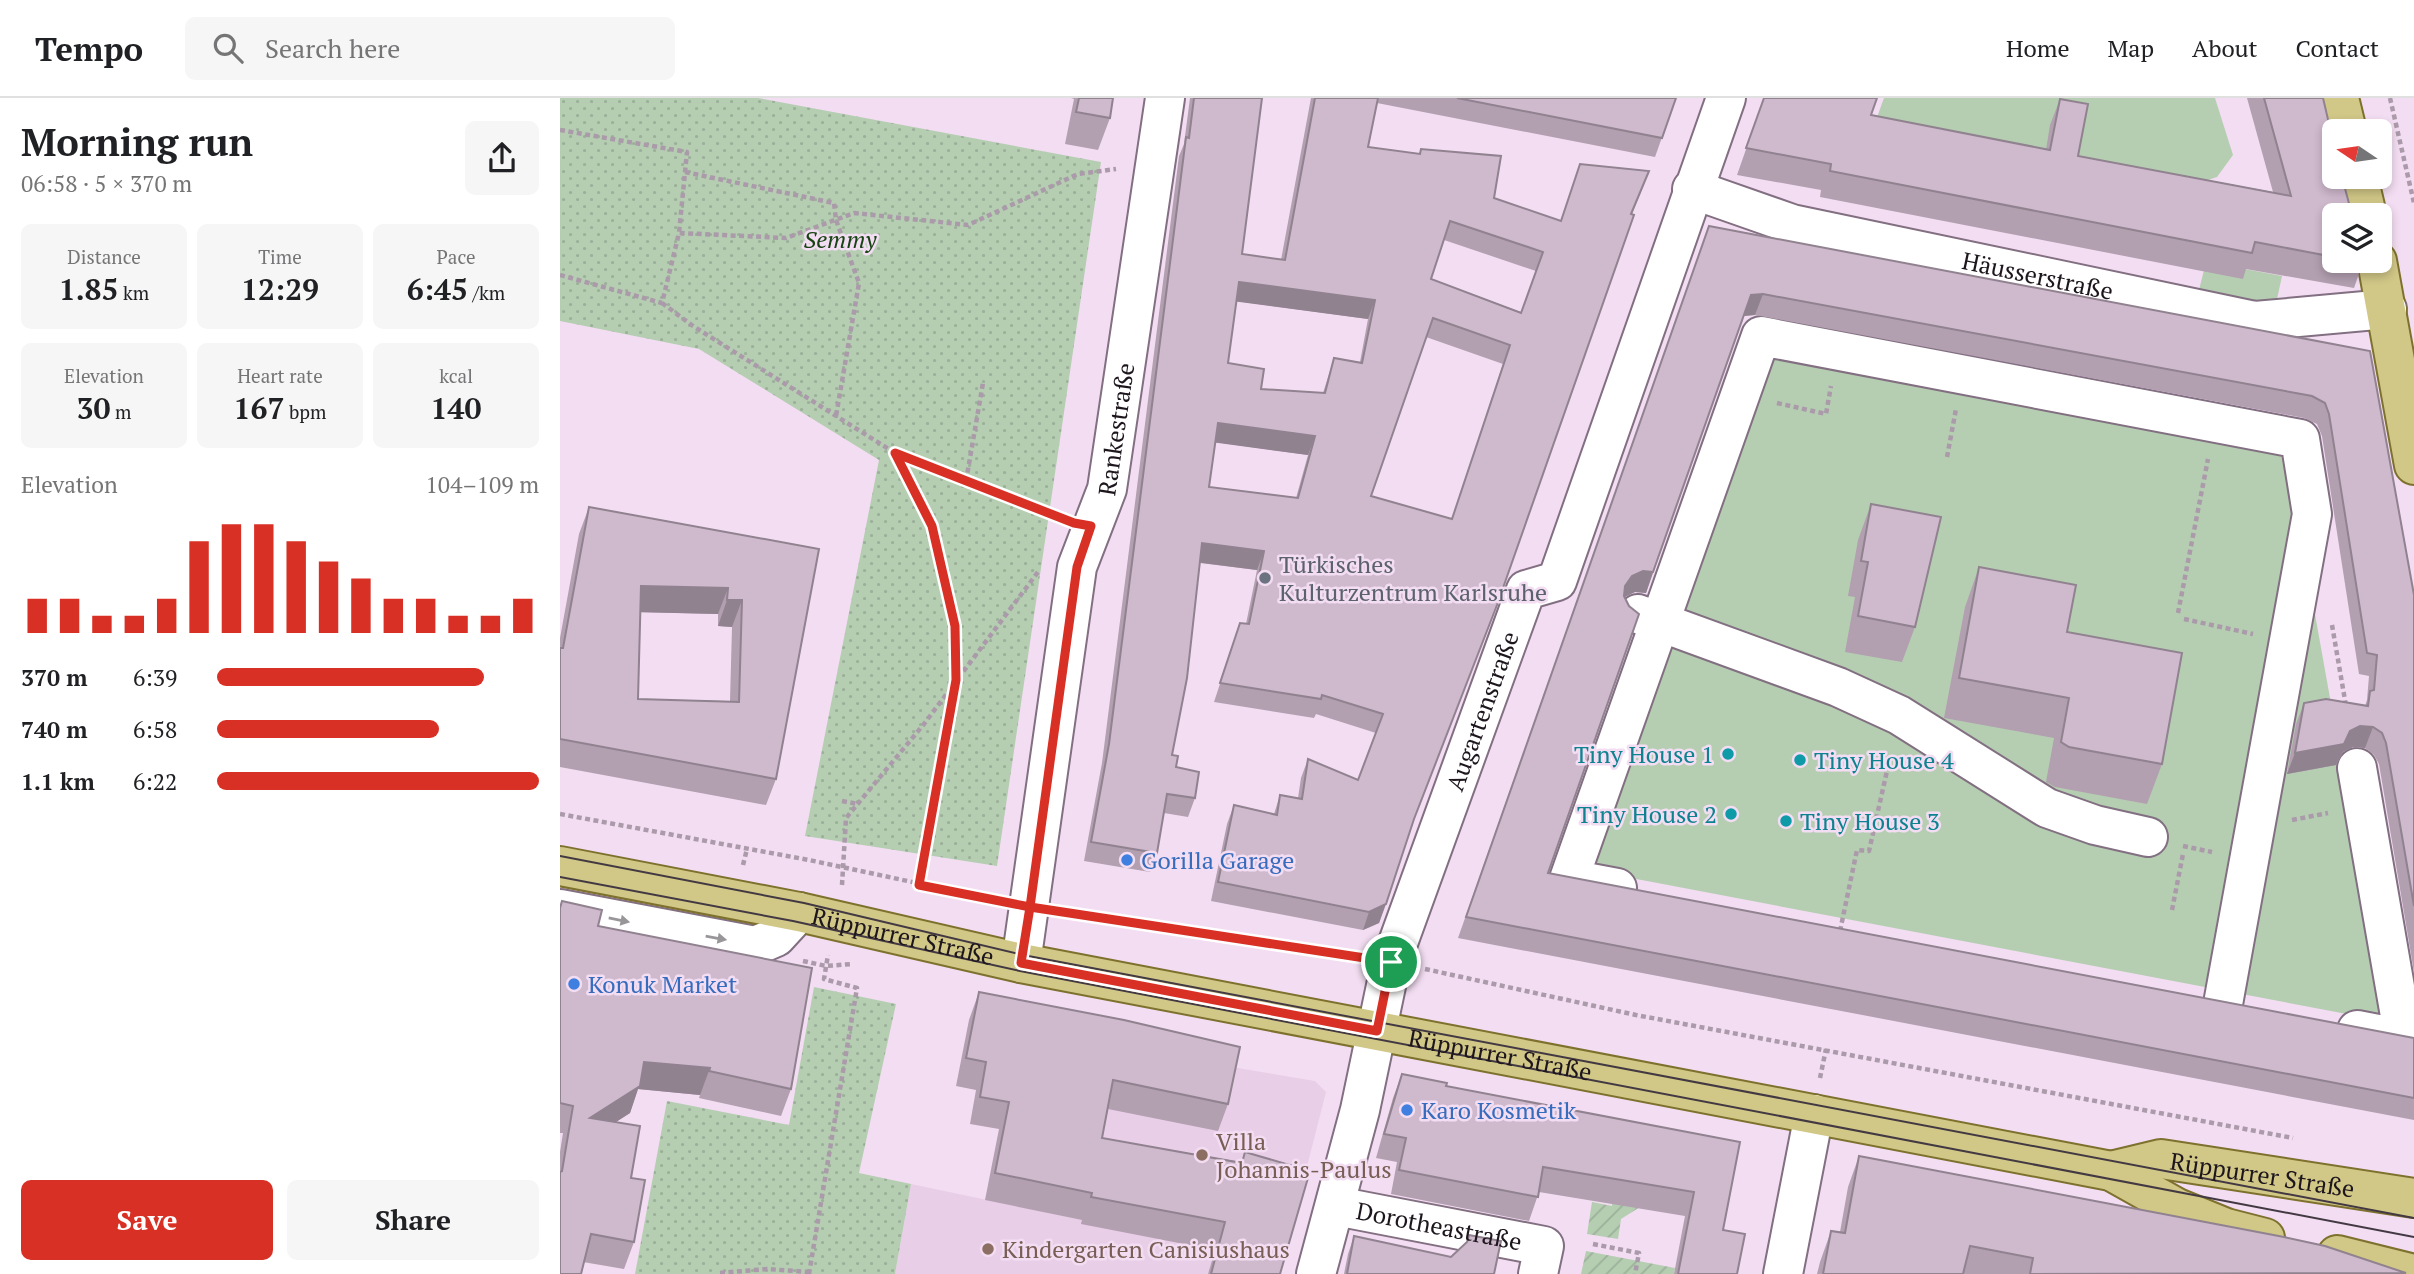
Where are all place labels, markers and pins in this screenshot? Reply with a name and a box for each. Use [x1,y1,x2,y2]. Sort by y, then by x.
place label: Türkisches Kulturzentrum Karlsruhe [1279,548,1547,608]
marker: Türkisches Kulturzentrum Karlsruhe [1257,570,1273,586]
place label: Tiny House 1 [1574,738,1714,770]
place label: Tiny House 4 [1814,744,1954,776]
marker: Tiny House 1 [1720,746,1736,762]
marker: Tiny House 4 [1792,752,1808,768]
place label: Tiny House 2 [1577,798,1717,830]
place label: Tiny House 3 [1800,805,1940,837]
marker: Tiny House 2 [1723,806,1739,822]
marker: Tiny House 3 [1778,813,1794,829]
place label: Gorilla Garage [1141,844,1294,876]
marker: Gorilla Garage [1119,852,1135,868]
pin [1361,932,1421,992]
place label: Konuk Market [588,968,737,1000]
marker: Konuk Market [566,976,582,992]
place label: Karo Kosmetik [1421,1094,1577,1126]
marker: Karo Kosmetik [1399,1102,1415,1118]
place label: Villa Johannis-Paulus [1216,1125,1392,1185]
marker: Villa Johannis-Paulus [1194,1147,1210,1163]
place label: Kindergarten Canisiushaus [1002,1233,1290,1265]
marker: Kindergarten Canisiushaus [980,1241,996,1257]

